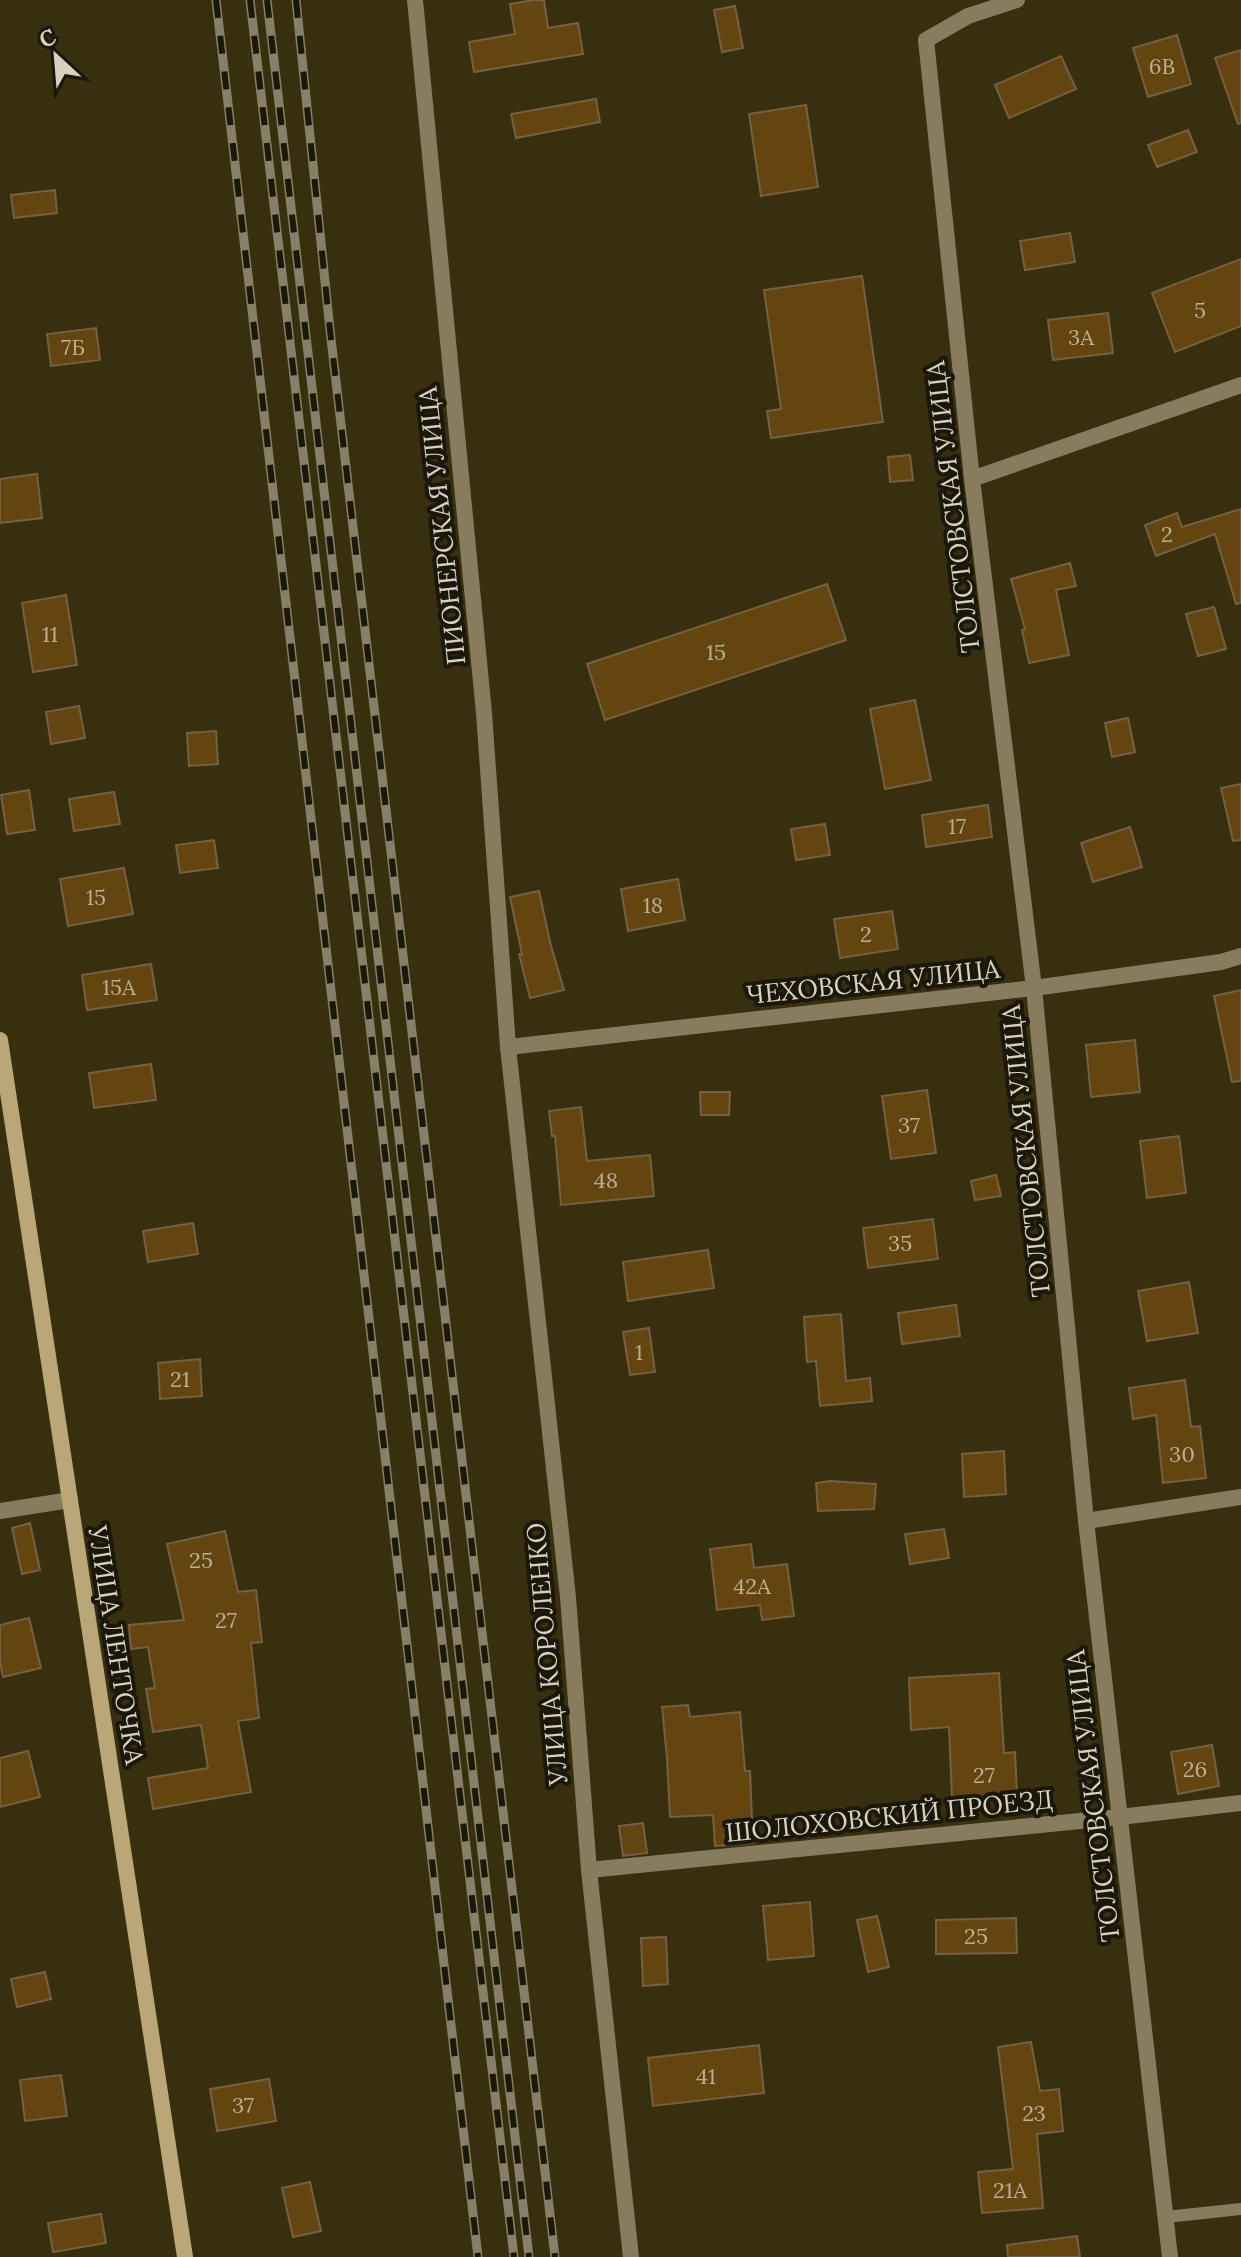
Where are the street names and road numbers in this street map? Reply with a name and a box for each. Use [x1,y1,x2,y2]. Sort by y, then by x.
street label: ТОЛСТОВСКАЯ УЛИЦА [918,359,987,655]
street label: ПИОНЕРСКАЯ УЛИЦА [410,385,473,667]
street label: ЧЕХОВСКАЯ УЛИЦА [745,952,1002,1011]
street label: ТОЛСТОВСКАЯ УЛИЦА [994,1003,1057,1299]
street label: УЛИЦА КОРОЛЕНКО [519,1521,575,1788]
street label: УЛИЦА ЛЕНТОЧКА [81,1522,152,1767]
street label: ТОЛСТОВСКАЯ УЛИЦА [1058,1648,1127,1944]
street label: ШОЛОХОВСКИЙ ПРОЕЗД [724,1782,1054,1849]

